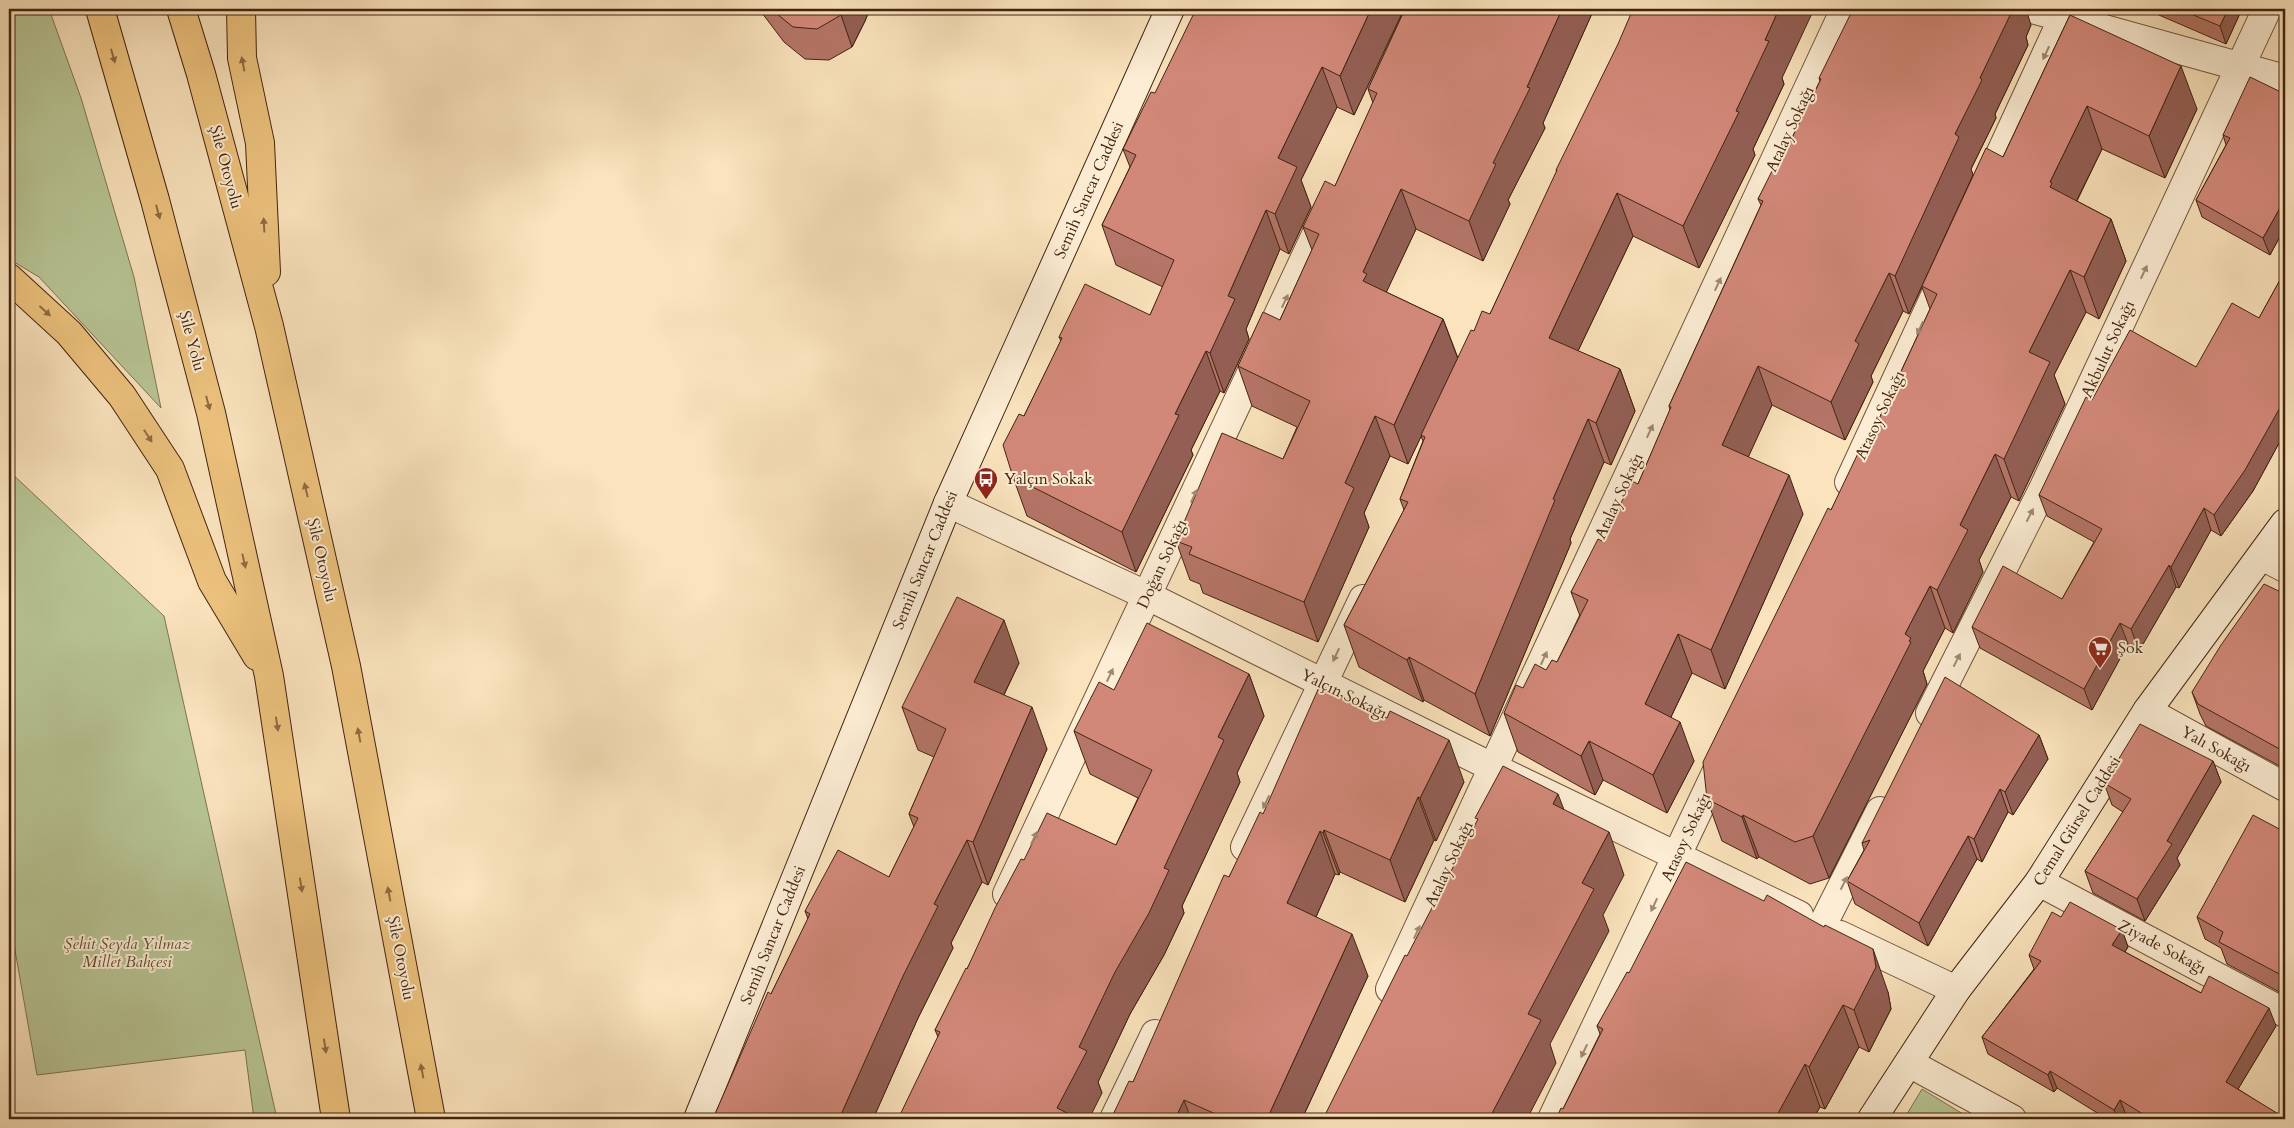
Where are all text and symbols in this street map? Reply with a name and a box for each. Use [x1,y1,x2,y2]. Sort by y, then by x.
one-way arrow [2042,46,2050,60]
one-way arrow [110,48,118,63]
one-way arrow [239,57,247,72]
street label: Atalay Sokağı [1760,82,1820,176]
street label: Semih Sancar Caddesi [1049,117,1129,262]
street label: Şile Otoyolu [204,123,248,211]
one-way arrow [154,204,162,219]
one-way arrow [259,217,267,233]
one-way arrow [2139,265,2148,280]
one-way arrow [1714,277,1722,291]
one-way arrow [1281,294,1289,308]
street label: Akbulut Sokağı [2076,296,2140,401]
one-way arrow [38,305,50,317]
street label: Şile Yolu [173,308,211,374]
one-way arrow [1916,321,1924,335]
street label: Atasoy Sokağı [1850,367,1910,463]
one-way arrow [205,395,213,410]
one-way arrow [1646,424,1654,438]
one-way arrow [143,429,153,442]
street label: Atalay Sokağı [1589,449,1649,543]
bus stop icon: Yalçın Sokak [973,466,999,500]
place label: Yalçın Sokak [1004,468,1093,490]
one-way arrow [302,483,310,498]
street label: Semih Sancar Caddesi [887,487,963,633]
one-way arrow [1190,489,1198,503]
one-way arrow [2026,507,2034,522]
street label: Doğan Sokağı [1132,515,1193,612]
street label: Şile Otoyolu [302,516,342,604]
one-way arrow [240,554,248,569]
supermarket icon: Şok [2087,635,2113,669]
place label: Şok [2118,637,2144,659]
one-way arrow [1332,648,1340,662]
one-way arrow [1541,651,1549,665]
one-way arrow [1953,652,1961,667]
street label: Yalçın Sokağı [1297,664,1391,725]
one-way arrow [1107,668,1115,682]
one-way arrow [273,717,281,733]
street label: Yalı Sokağı [2177,721,2256,778]
one-way arrow [355,726,363,742]
street label: Cemal Gürsel Caddesi [2028,751,2126,890]
street label: Atasoy Sokağı [1656,789,1716,885]
one-way arrow [1262,795,1270,809]
street label: Atalay Sokağı [1419,817,1479,911]
one-way arrow [1030,831,1038,845]
street label: Semih Sancar Caddesi [735,862,811,1008]
one-way arrow [1840,875,1848,890]
one-way arrow [297,878,305,894]
one-way arrow [385,886,393,902]
one-way arrow [1650,897,1659,912]
street label: Şile Otoyolu [382,914,420,1002]
street label: Ziyade Sokağı [2114,915,2210,980]
one-way arrow [1413,925,1421,939]
park label: Şehit Şeyda Yılmaz Millet Bahçesi [64,933,190,973]
one-way arrow [321,1038,329,1054]
one-way arrow [1580,1044,1588,1058]
one-way arrow [418,1063,426,1079]

